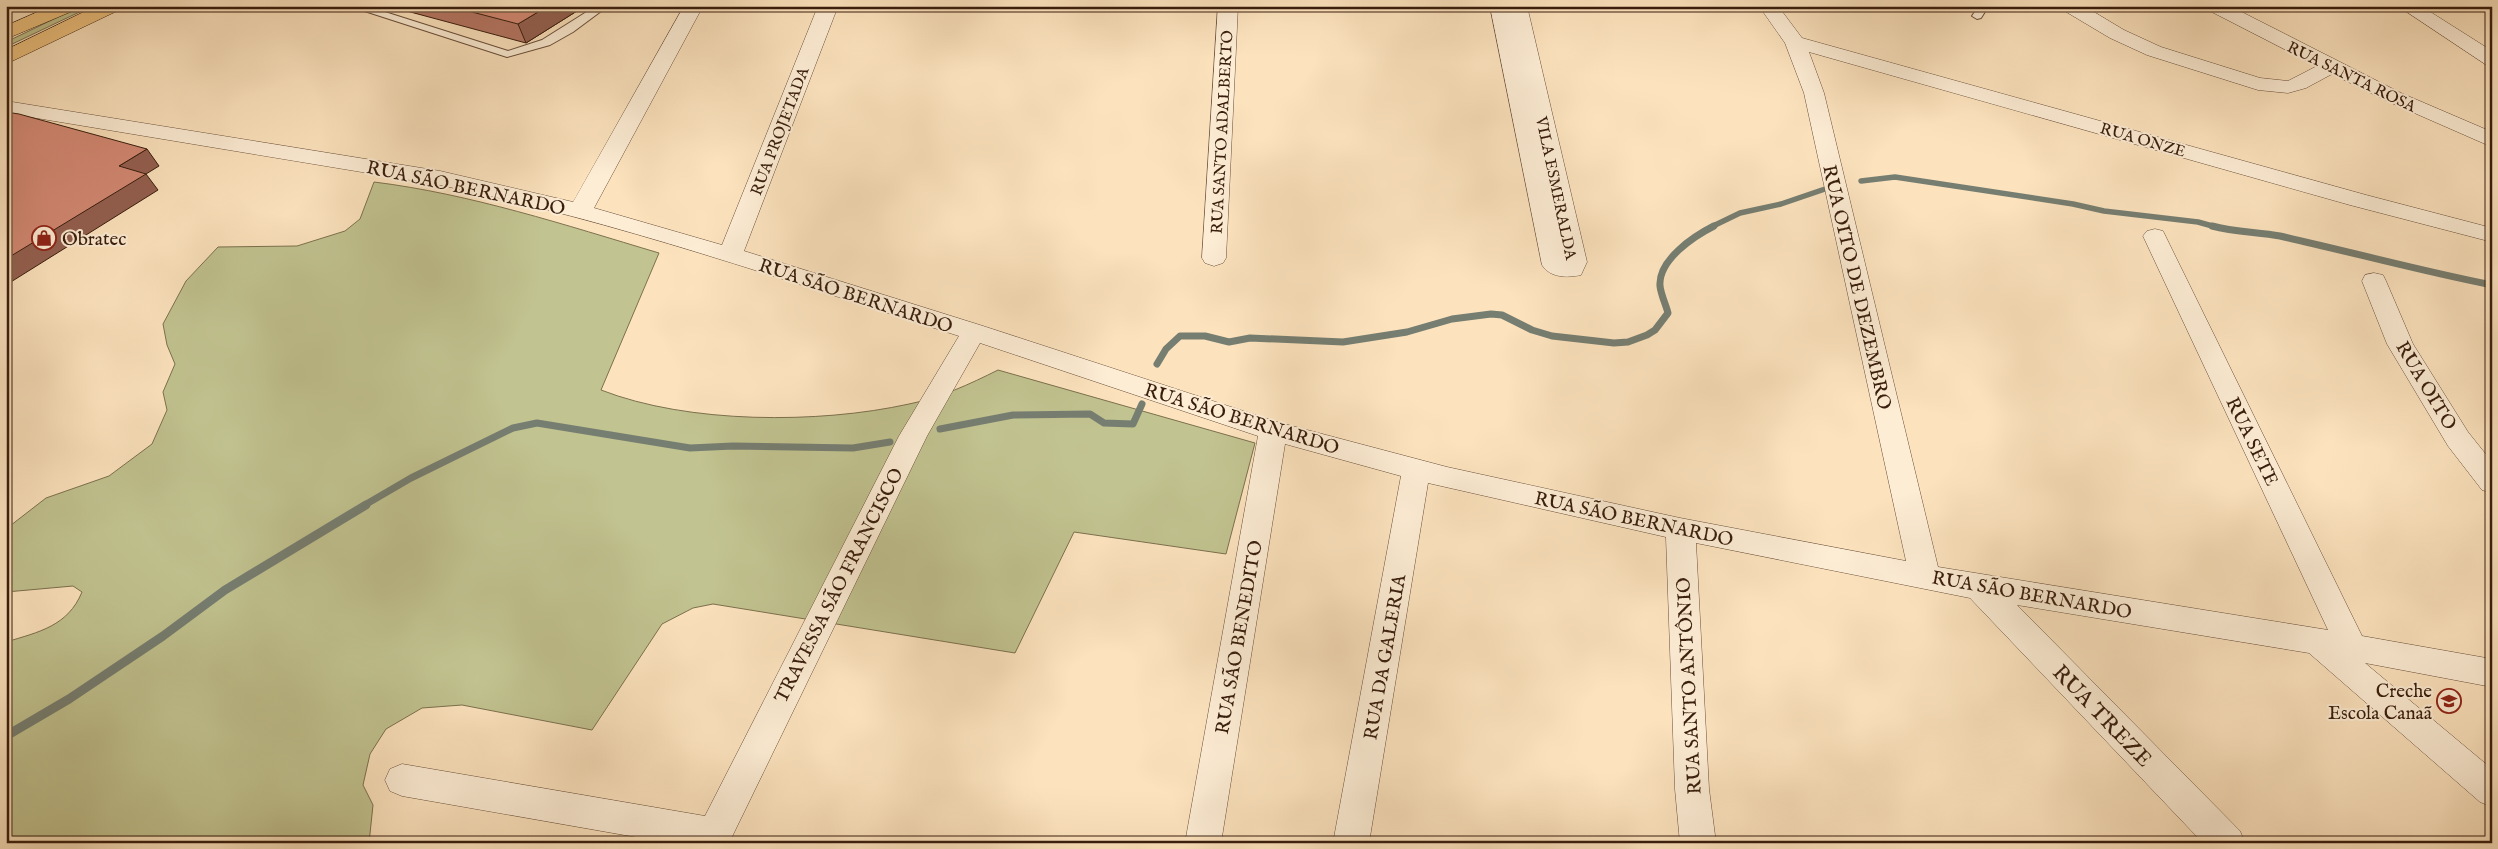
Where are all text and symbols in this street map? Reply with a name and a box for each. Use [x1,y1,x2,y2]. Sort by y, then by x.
street label: RUA SANTO ADALBERTO [1208,30,1238,234]
street label: RUA SANTA ROSA [2283,38,2420,118]
street label: RUA PROJETADA [747,64,815,199]
street label: VILA ESMERALDA [1530,114,1580,263]
street label: RUA ONZE [2097,119,2187,163]
street label: RUA SÃO BERNARDO [364,155,568,222]
street label: RUA OITO DE DEZEMBRO [1816,163,1896,412]
shop icon: Obratec [31,225,57,251]
place label: Obratec [62,228,126,252]
street label: RUA SÃO BERNARDO [755,253,956,340]
street label: RUA OITO [2389,337,2461,435]
street label: RUA SÃO BERNARDO [1141,378,1342,461]
street label: RUA SETE [2219,394,2283,490]
street label: TRAVESSA SÃO FRANCISCO [769,464,910,708]
street label: RUA SÃO BERNARDO [1532,486,1736,553]
street label: RUA SÃO BENEDITO [1210,538,1269,736]
street label: RUA SÃO BERNARDO [1930,566,2134,625]
street label: RUA DA GALERIA [1360,572,1413,742]
street label: RUA SANTO ANTÔNIO [1671,576,1708,795]
street label: RUA TREZE [2046,659,2157,774]
place label: Creche Escola Canaã [2328,680,2433,726]
school or university icon: Creche Escola Canaã [2436,688,2462,714]

